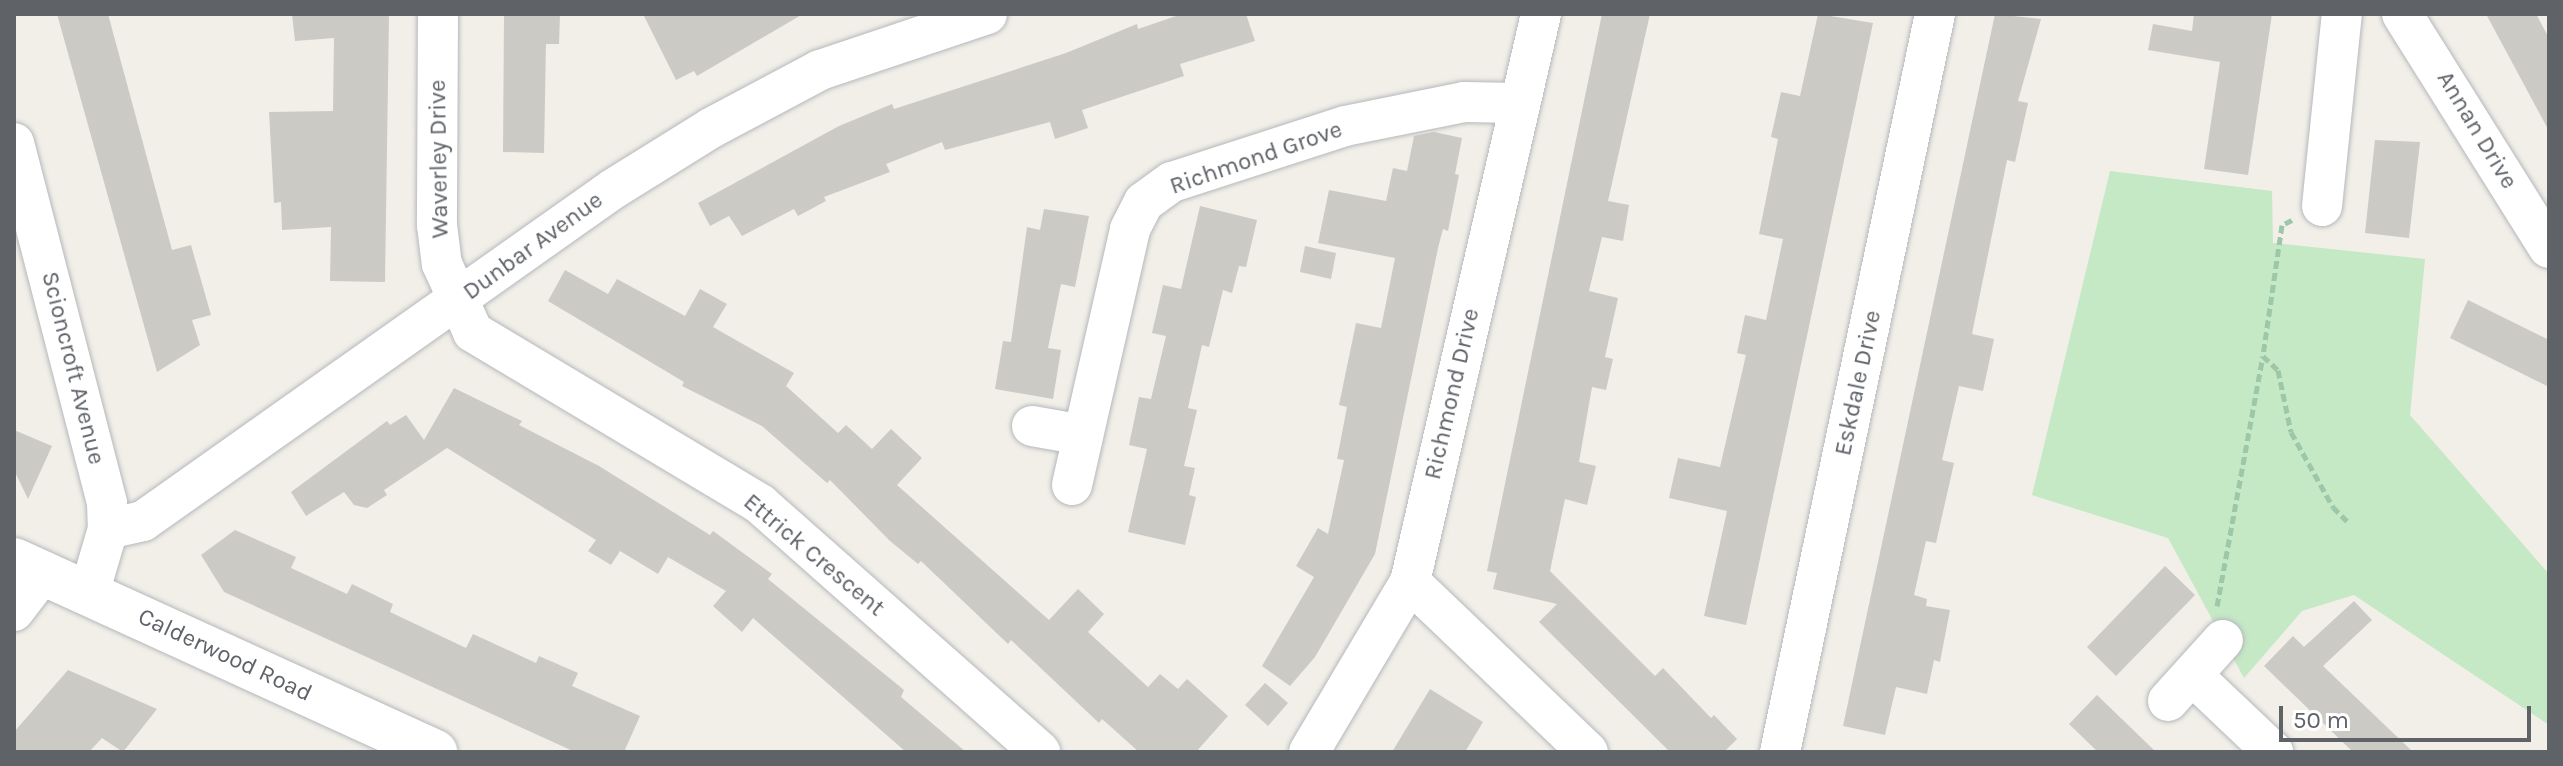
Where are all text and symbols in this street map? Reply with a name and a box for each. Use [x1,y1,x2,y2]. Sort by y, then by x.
street label: Annan Drive [2431,66,2523,194]
street label: Waverley Drive [423,79,455,239]
street label: Richmond Grove [1166,115,1346,201]
street label: Dunbar Avenue [458,186,608,306]
street label: Scioncroft Avenue [35,269,111,467]
street label: Richmond Drive [1418,306,1486,482]
street label: Eskdale Drive [1829,308,1887,458]
street label: Ettrick Crescent [738,488,890,622]
street label: Calderwood Road [133,602,317,708]
scale bar [2283,690,2535,740]
text: 50 m [2293,706,2349,734]

